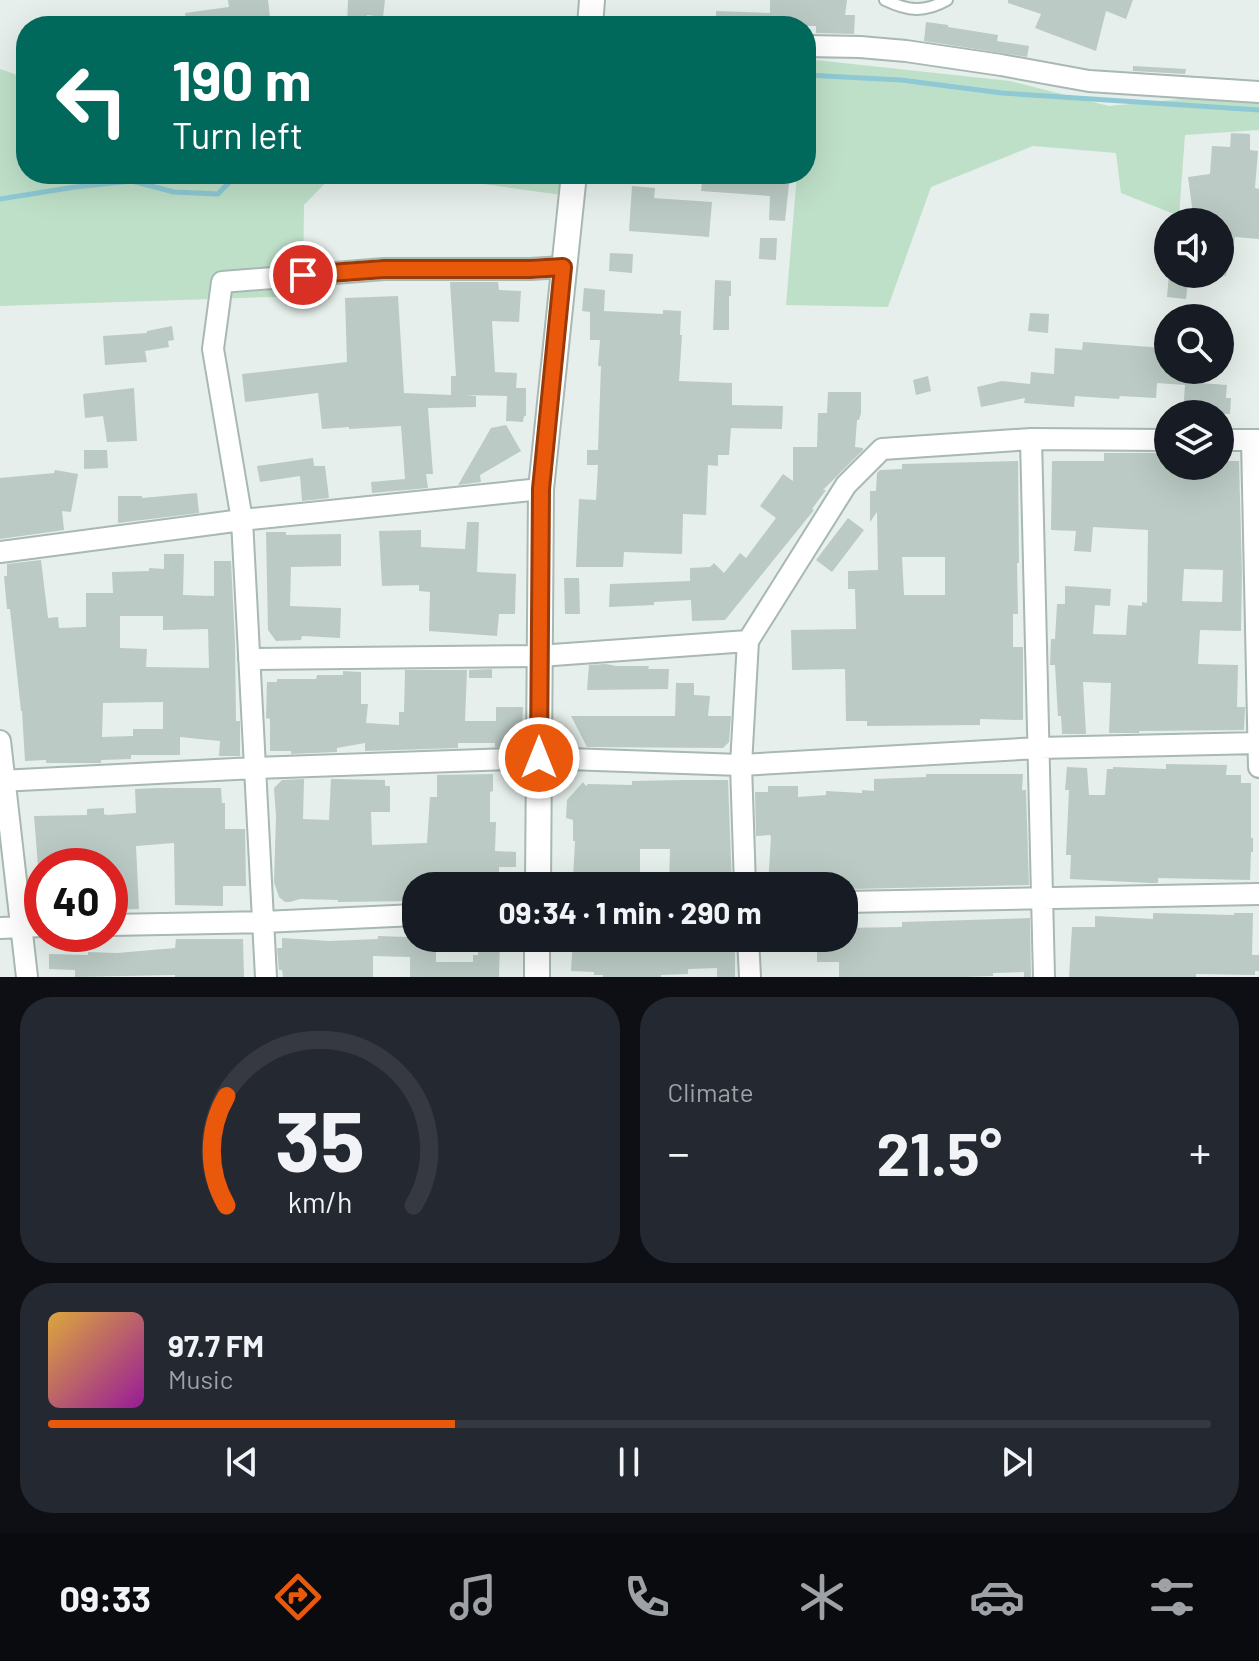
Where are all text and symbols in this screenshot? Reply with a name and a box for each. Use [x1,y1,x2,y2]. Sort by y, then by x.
text: 190 m [172,45,311,112]
icon: left [40,48,144,152]
text: Turn left [172,113,303,156]
map controls [1154,208,1234,480]
button: sound [1154,208,1234,288]
pin [269,241,337,309]
icon: arrive [281,253,325,297]
button: search [1154,304,1234,384]
button: layers [1154,400,1234,480]
position arrow [497,716,581,800]
speed limit sign: 40 [24,848,128,952]
text: 09:34 · 1 min · 290 m [498,894,762,930]
text: Climate [668,1076,754,1107]
text: 35 [275,1089,365,1189]
text: 21.5° [876,1116,1002,1188]
text: − [668,1125,690,1178]
text: + [1189,1125,1211,1178]
text: km/h [287,1184,352,1219]
text: 97.7 FM [168,1327,264,1363]
text: Music [168,1363,233,1394]
icon: previous [220,1440,264,1484]
icon: pause [607,1440,651,1484]
icon: next [995,1440,1039,1484]
icon: directions [270,1569,326,1625]
icon: music [445,1569,501,1625]
icon: phone [619,1569,675,1625]
icon: climate [794,1569,850,1625]
icon: car [969,1569,1025,1625]
icon: filters [1144,1569,1200,1625]
text: 09:33 [59,1576,151,1619]

